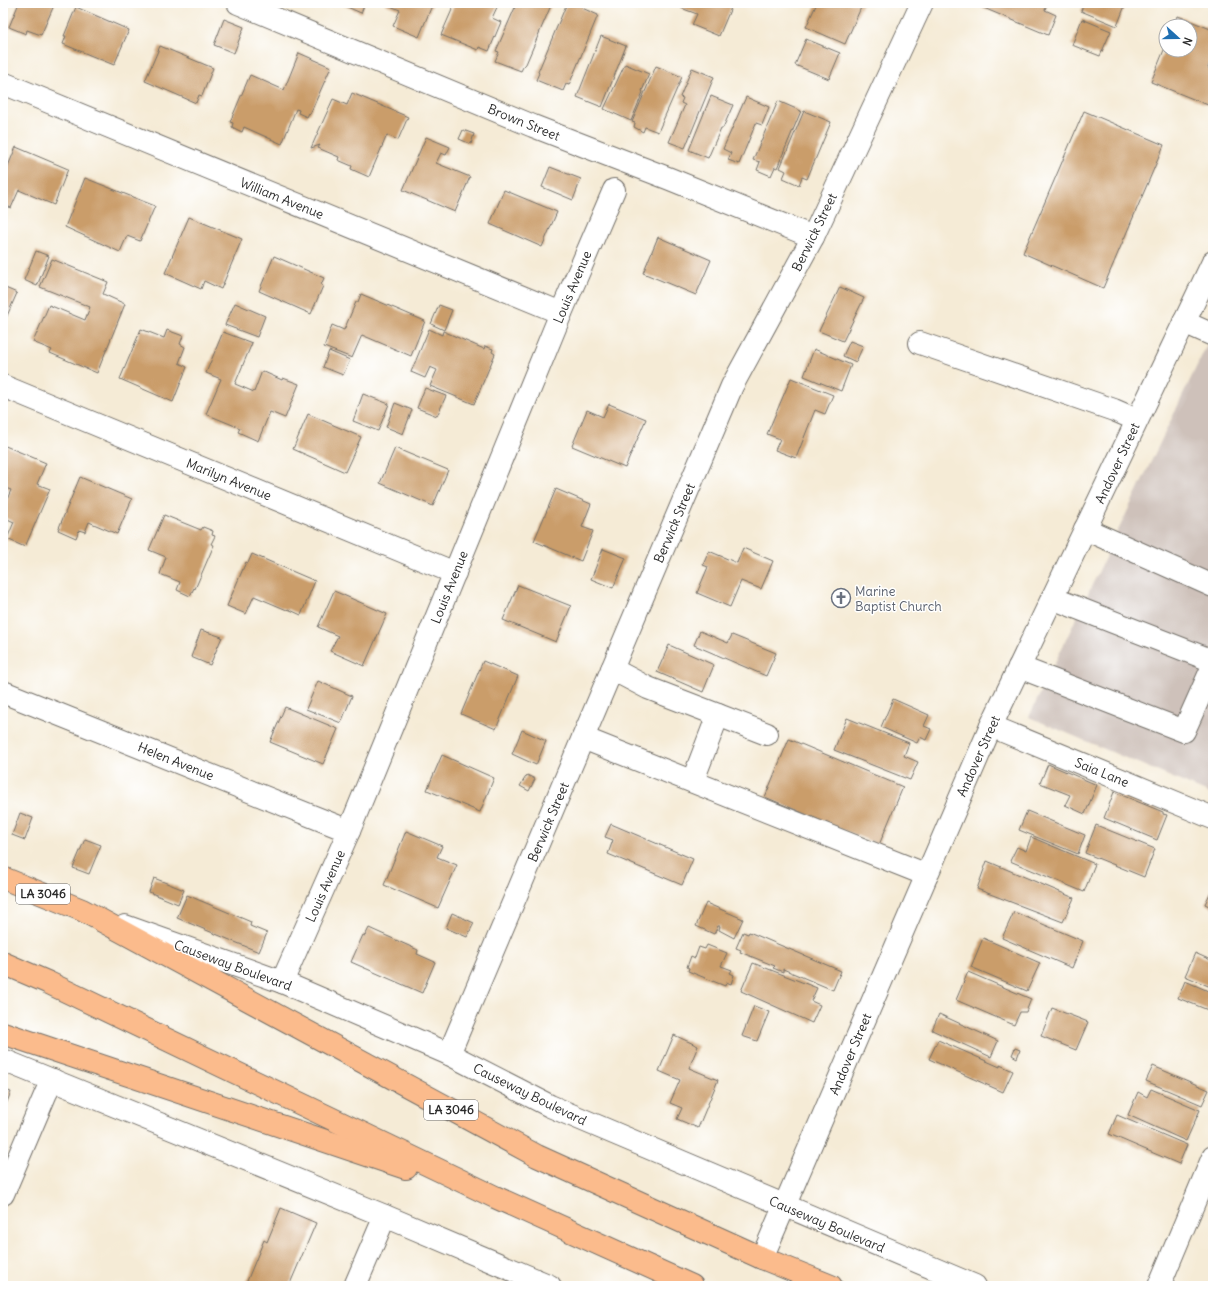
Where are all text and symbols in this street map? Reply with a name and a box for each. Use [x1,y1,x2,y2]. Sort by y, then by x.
north arrow [1158,18,1198,58]
text: N [1179,36,1195,48]
street label: Brown Street [485,100,563,145]
street label: William Avenue [237,174,326,223]
street label: Berwick Street [788,190,841,274]
street label: Louis Avenue [550,248,595,326]
street label: Andover Street [1091,420,1144,506]
street label: Marilyn Avenue [184,455,274,504]
street label: Berwick Street [650,480,699,566]
street label: Louis Avenue [427,548,472,626]
place label: Marine Baptist Church [855,583,942,615]
church icon: Marine Baptist Church [830,587,852,609]
street label: Andover Street [953,712,1004,800]
street label: Helen Avenue [135,739,216,784]
street label: Saia Lane [1072,754,1131,791]
street label: Berwick Street [524,779,573,865]
street label: Louis Avenue [302,847,349,925]
road number: LA 3046 [16,884,70,904]
street label: Causeway Boulevard [172,936,294,995]
street label: Andover Street [826,1010,876,1098]
street label: Causeway Boulevard [470,1060,590,1129]
road number: LA 3046 [424,1100,478,1120]
street label: Causeway Boulevard [766,1192,888,1257]

